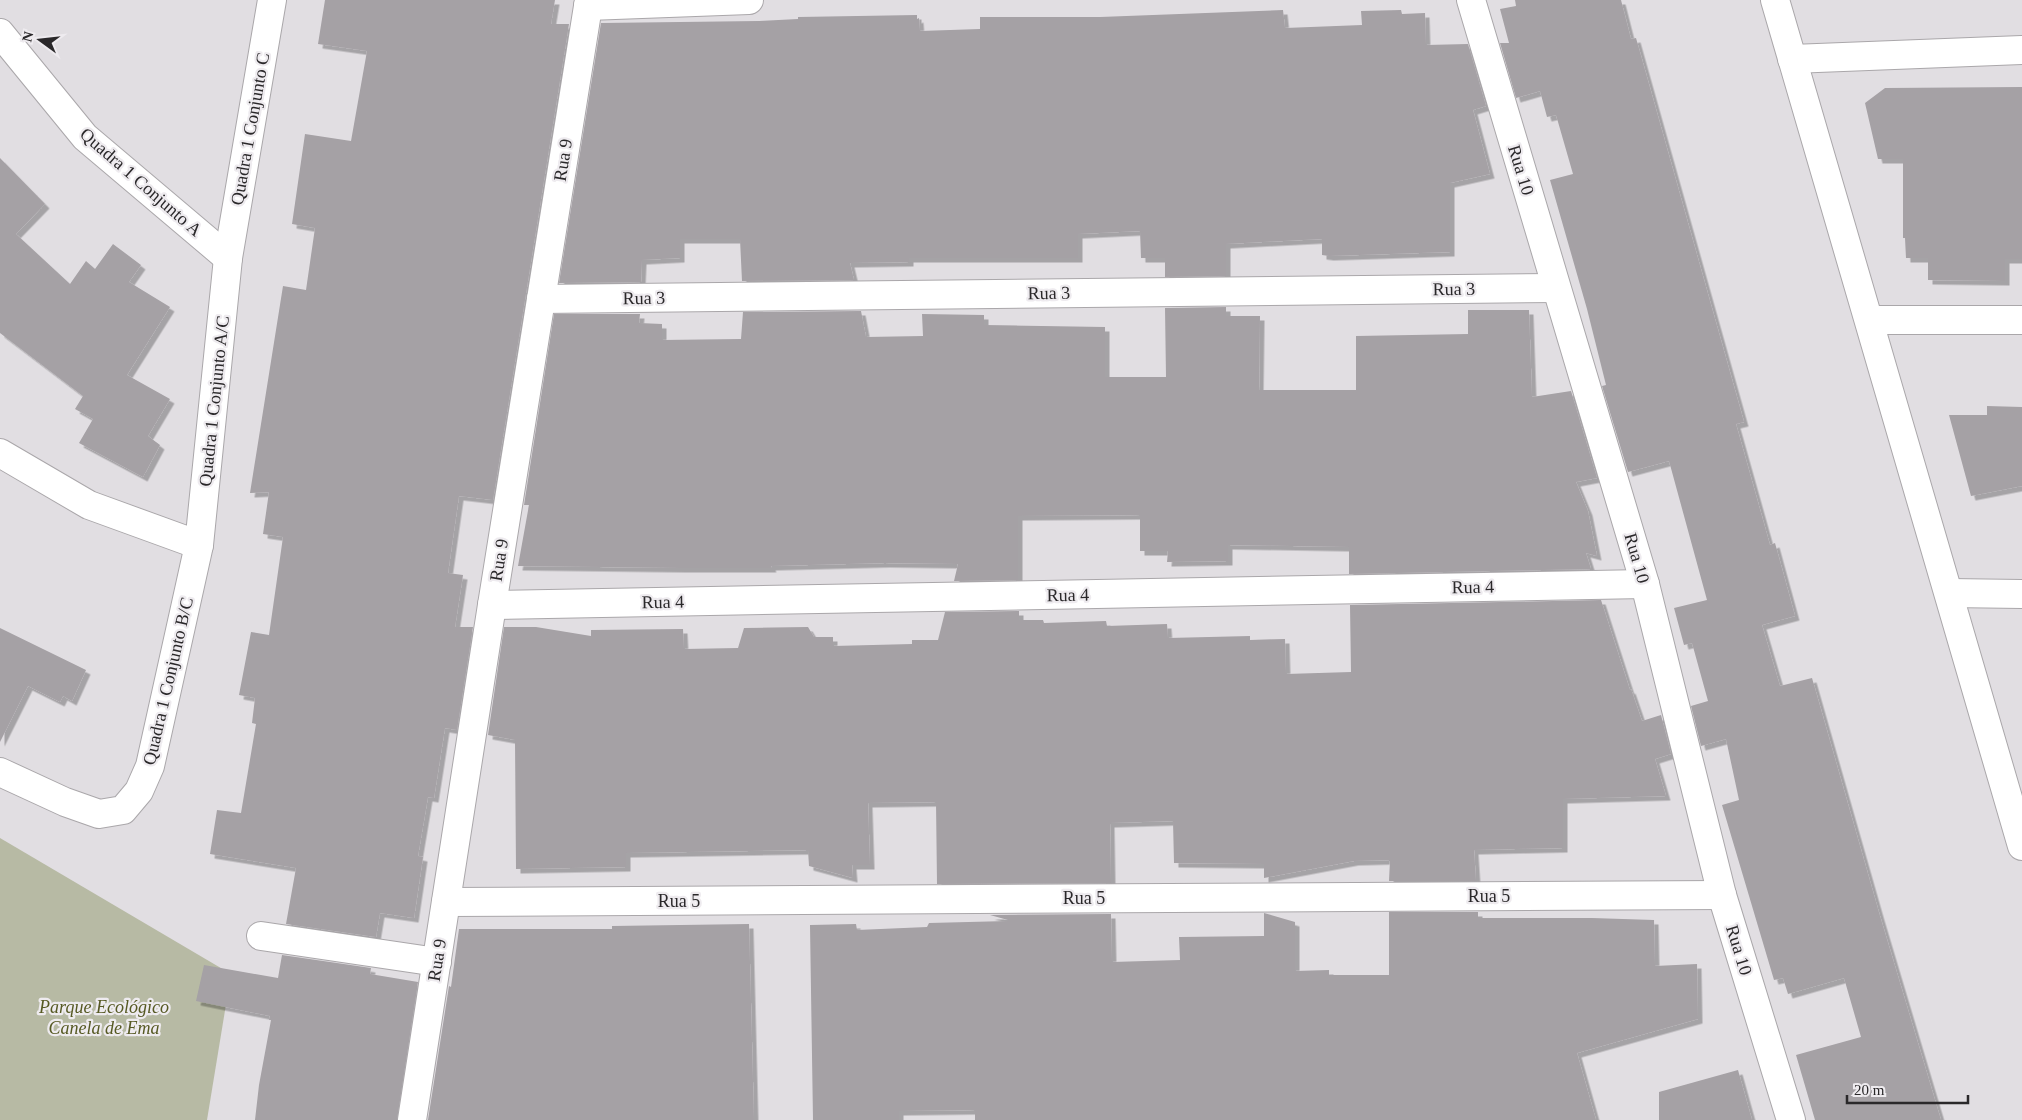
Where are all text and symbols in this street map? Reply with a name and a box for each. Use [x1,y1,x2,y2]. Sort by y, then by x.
north arrow [15,15,65,65]
text: N [19,30,36,44]
street label: Quadra 1 Conjunto C [227,51,273,207]
street label: Quadra 1 Conjunto A [76,124,206,240]
street label: Rua 9 [550,137,576,183]
street label: Rua 10 [1504,142,1538,198]
street label: Rua 3 [1433,279,1475,299]
street label: Rua 3 [1028,283,1070,303]
street label: Rua 3 [623,288,665,308]
street label: Quadra 1 Conjunto A/C [195,315,233,487]
street label: Rua 10 [1620,530,1654,586]
street label: Rua 9 [486,537,512,583]
street label: Rua 4 [1452,577,1494,597]
street label: Rua 4 [1047,585,1089,605]
street label: Rua 4 [642,592,684,612]
street label: Quadra 1 Conjunto B/C [139,595,197,767]
street label: Rua 5 [1468,886,1510,906]
street label: Rua 5 [1063,888,1105,908]
street label: Rua 5 [658,891,700,911]
street label: Rua 10 [1722,922,1756,978]
street label: Rua 9 [424,937,450,983]
park label: Parque Ecológico Canela de Ema [38,997,169,1038]
scale bar [1847,1072,1968,1104]
text: 20 m [1854,1082,1885,1098]

